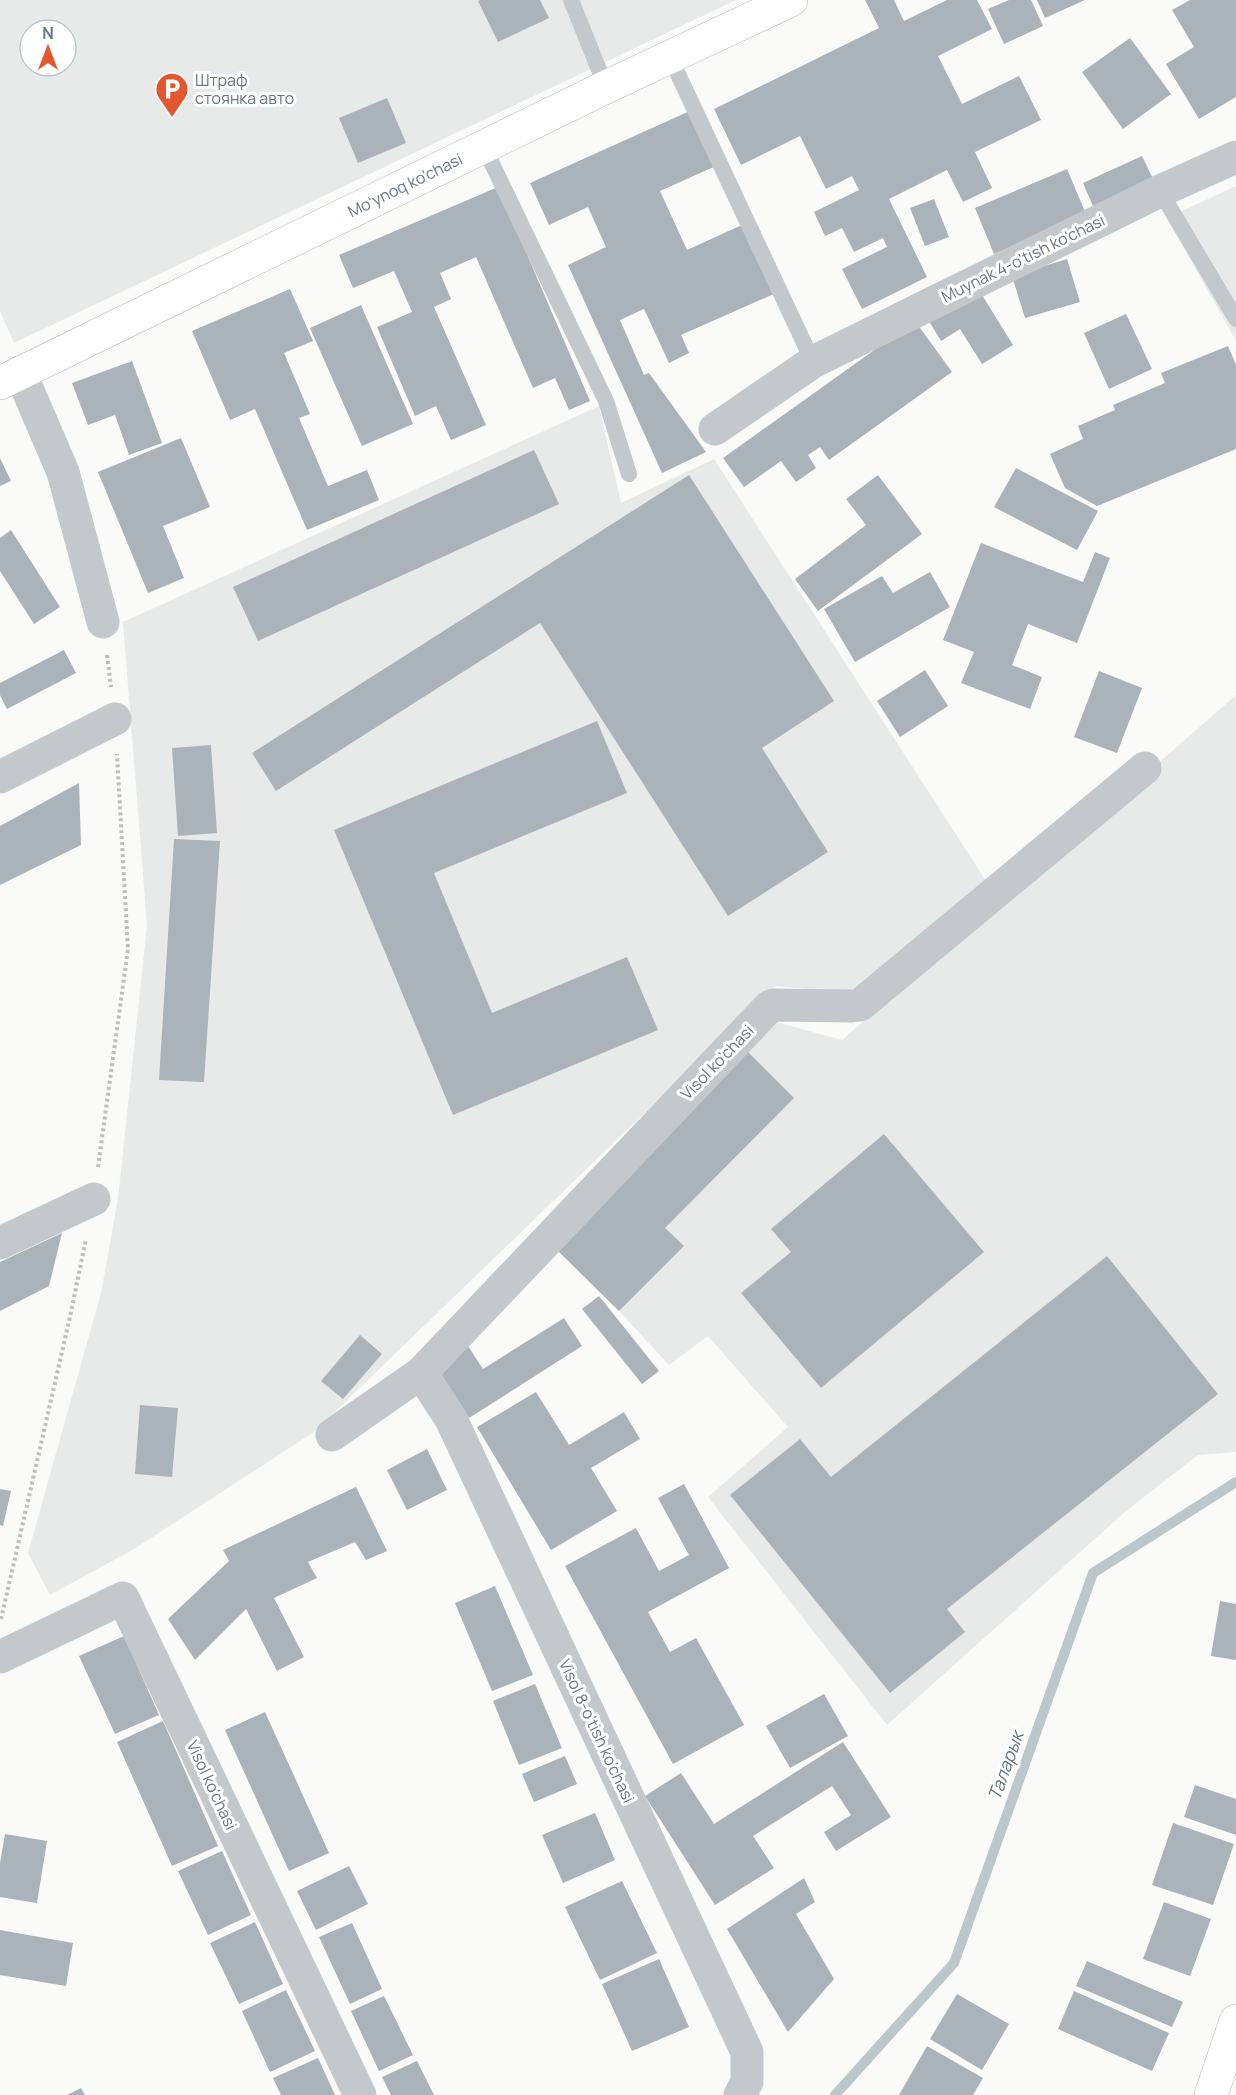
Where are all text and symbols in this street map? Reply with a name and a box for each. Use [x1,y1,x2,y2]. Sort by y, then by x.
north arrow [18,18,78,78]
text: N [42,22,54,44]
place label: Штраф стоянка авто [195,69,294,109]
parking icon: Штраф стоянка авто [154,71,190,118]
street label: Moʻynoq ko'chasi [344,148,466,222]
street label: Muynak 4-o'tish ko'chasi [938,209,1108,307]
street label: Visol ko'chasi [676,1020,758,1104]
street label: Visol 8-o'tish ko'chasi [554,1656,640,1806]
water label: Таларык [982,1725,1030,1803]
street label: Visol ko'chasi [182,1737,242,1833]

